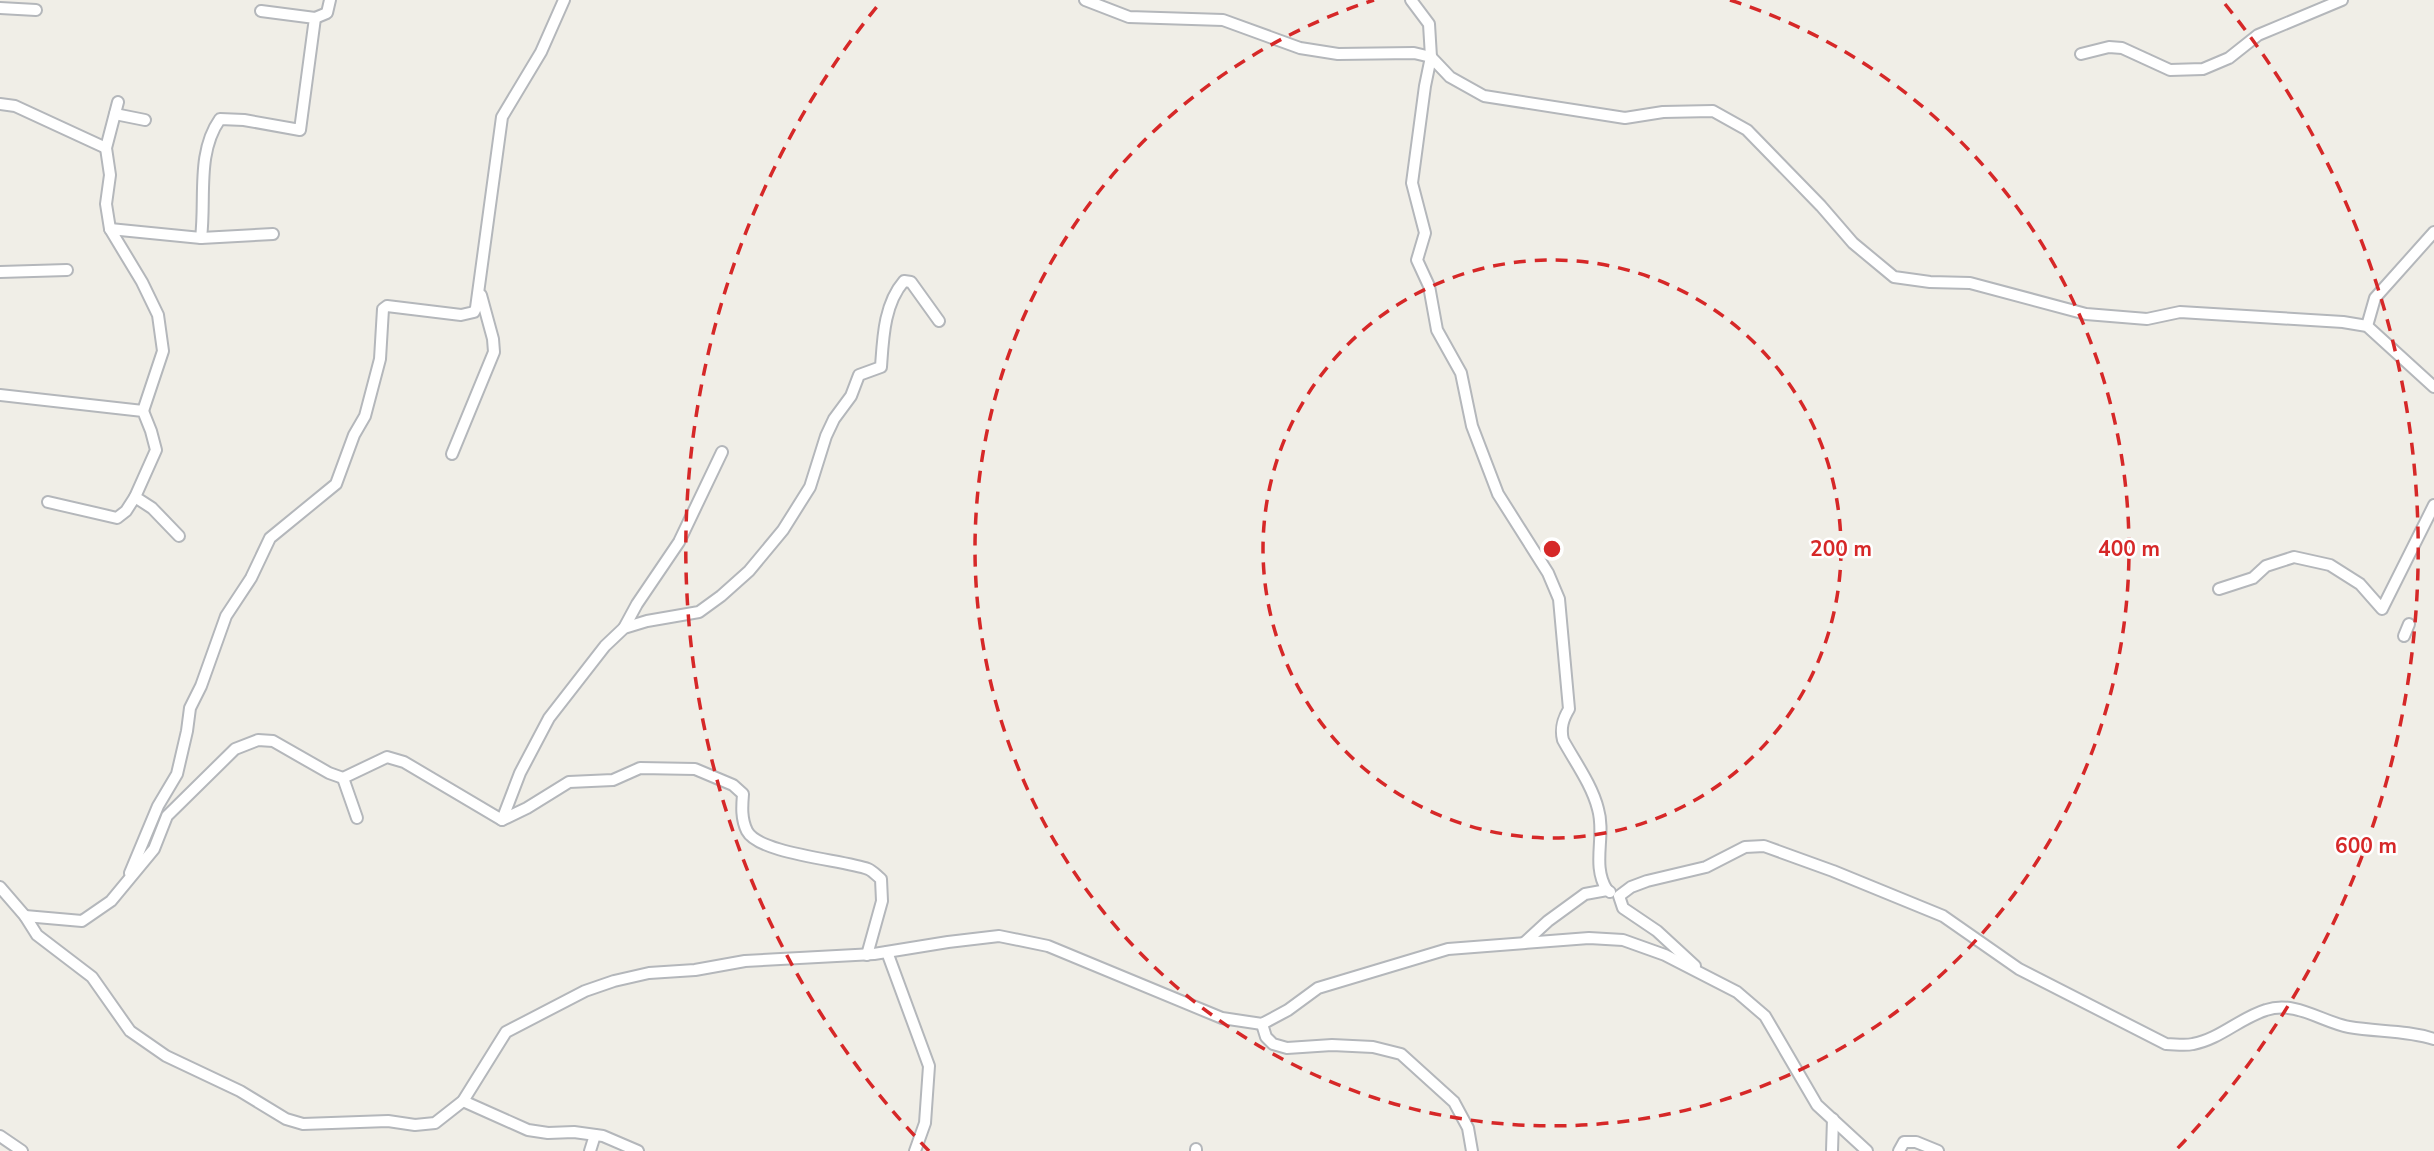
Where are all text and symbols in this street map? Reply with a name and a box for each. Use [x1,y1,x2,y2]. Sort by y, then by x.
text: 200 m [1810,535,1872,563]
text: 400 m [2098,535,2160,563]
centre of rings [1540,537,1564,561]
text: 600 m [2335,832,2397,860]

